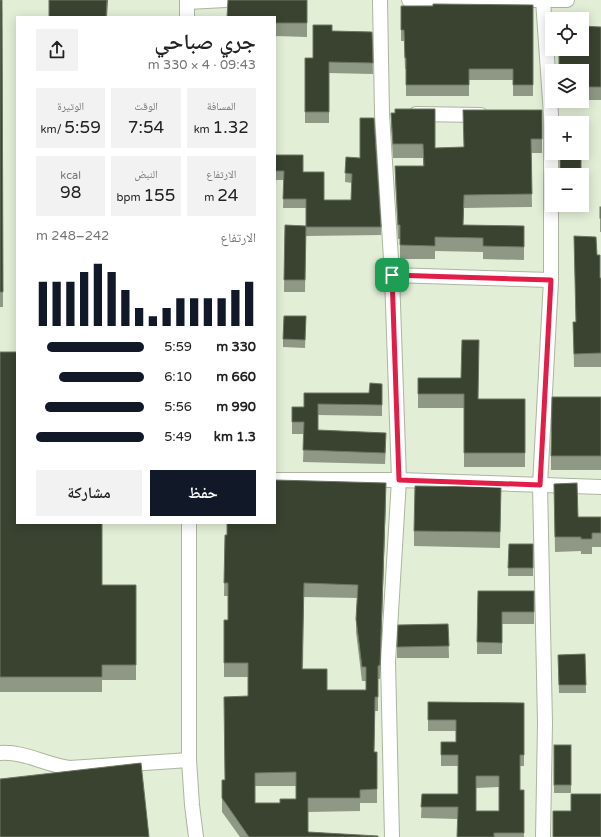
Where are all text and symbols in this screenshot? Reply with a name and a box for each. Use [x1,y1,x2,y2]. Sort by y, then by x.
map controls [545,12,589,212]
button: locate [545,12,589,56]
button: share [36,29,78,71]
text: جري صباحي [154,29,256,55]
text: 09:43 · 4 × 330 m [148,57,256,73]
button: layers [545,64,589,108]
text: الوتيرة [57,100,84,113]
text: الوقت [134,100,158,113]
text: المسافة [207,100,236,113]
button: + [545,116,589,160]
text: 5:59 [64,117,101,138]
text: 7:54 [128,117,164,138]
text: 1.32 [213,117,249,138]
text: /km [41,123,64,136]
text: km [194,123,213,136]
text: النبض [134,168,158,181]
text: الارتفاع [206,168,236,181]
button: − [545,168,589,212]
text: kcal [60,169,81,182]
text: 98 [60,182,81,203]
text: 155 [143,185,175,206]
text: 24 [217,185,239,206]
text: bpm [117,191,143,204]
text: m [204,191,217,204]
text: 242–248 m [36,228,109,244]
text: الارتفاع [221,230,256,246]
pin [375,258,409,292]
icon: arrive [381,264,403,286]
text: 5:59 [164,339,192,355]
text: 330 m [216,339,256,355]
text: 6:10 [164,369,192,385]
text: 660 m [216,369,256,385]
text: 5:56 [164,399,192,415]
text: 990 m [216,399,256,415]
text: 5:49 [164,429,192,445]
text: 1.3 km [214,429,256,445]
button: مشاركة [36,470,142,516]
button: حفظ [150,470,256,516]

